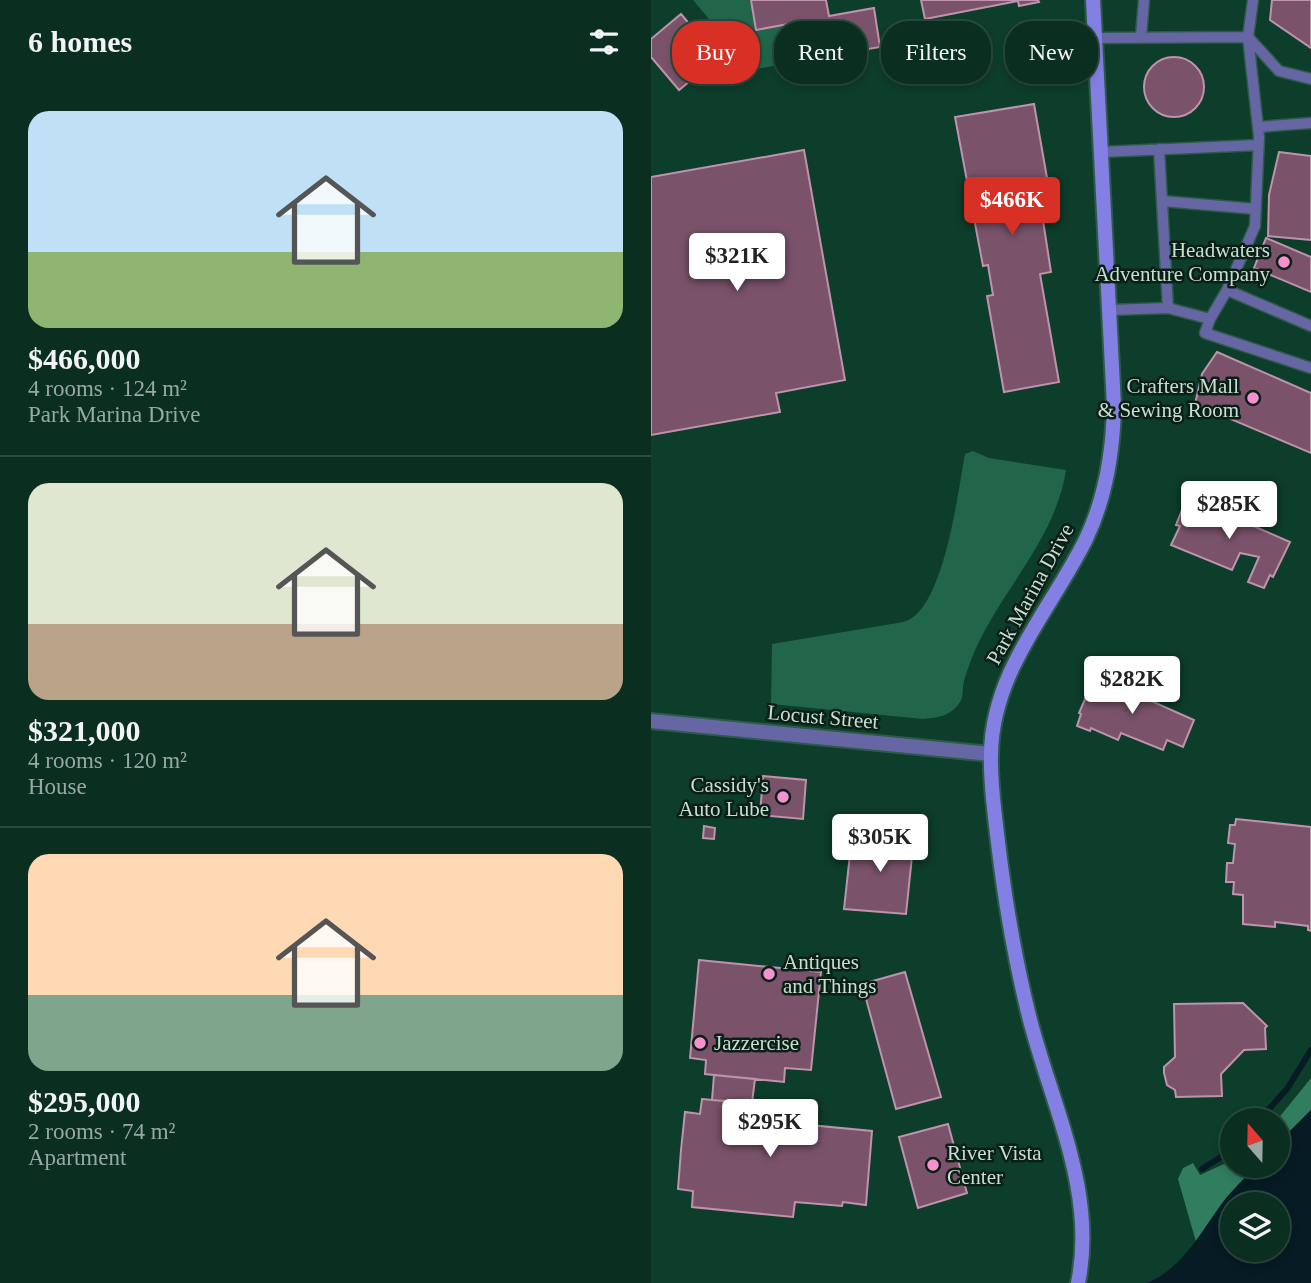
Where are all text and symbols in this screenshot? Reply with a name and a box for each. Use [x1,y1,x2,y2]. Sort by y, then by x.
chip: Buy [672,21,760,84]
chip: Rent [774,21,867,84]
chip: Filters [881,21,991,84]
chip: New [1005,21,1098,84]
icon: filters [585,23,623,61]
text: 6 homes [28,25,132,58]
icon: home [263,157,389,283]
pin: $466K [963,177,1061,237]
text: $466K [980,187,1044,212]
pin: $321K [688,233,786,293]
place label: Headwaters Adventure Company [1094,238,1271,286]
text: $321K [705,243,769,268]
marker: Headwaters Adventure Company [1276,254,1292,270]
text: $466,000 [28,342,141,375]
place label: Crafters Mall & Sewing Room [1098,374,1239,422]
text: 4 rooms · 124 m² [28,376,187,401]
marker: Crafters Mall & Sewing Room [1245,390,1261,406]
text: Park Marina Drive [28,402,200,427]
pin: $285K [1180,482,1278,541]
text: $285K [1197,491,1261,516]
street label: Park Marina Drive [981,519,1079,669]
icon: home [263,529,389,655]
pin: $282K [1083,656,1181,716]
text: $282K [1100,666,1164,691]
street label: Locust Street [766,700,880,734]
text: $321,000 [28,714,141,747]
text: 4 rooms · 120 m² [28,748,187,773]
place label: Cassidy's Auto Lube [679,773,769,821]
text: House [28,774,87,799]
marker: Cassidy's Auto Lube [775,789,791,805]
pin: $305K [831,814,929,874]
text: $305K [848,824,912,849]
icon: home [263,900,389,1026]
place label: Antiques and Things [783,950,877,998]
marker: Antiques and Things [761,966,777,982]
place label: Jazzercise [714,1031,799,1055]
marker: Jazzercise [692,1035,708,1051]
text: $295,000 [28,1085,141,1118]
pin: $295K [721,1100,819,1159]
north arrow [1220,1108,1290,1178]
map controls [1220,1108,1290,1262]
text: $295K [738,1109,802,1134]
text: 2 rooms · 74 m² [28,1119,175,1144]
place label: River Vista Center [947,1141,1042,1189]
text: Apartment [28,1145,126,1170]
marker: River Vista Center [925,1157,941,1173]
button: layers [1220,1192,1290,1262]

